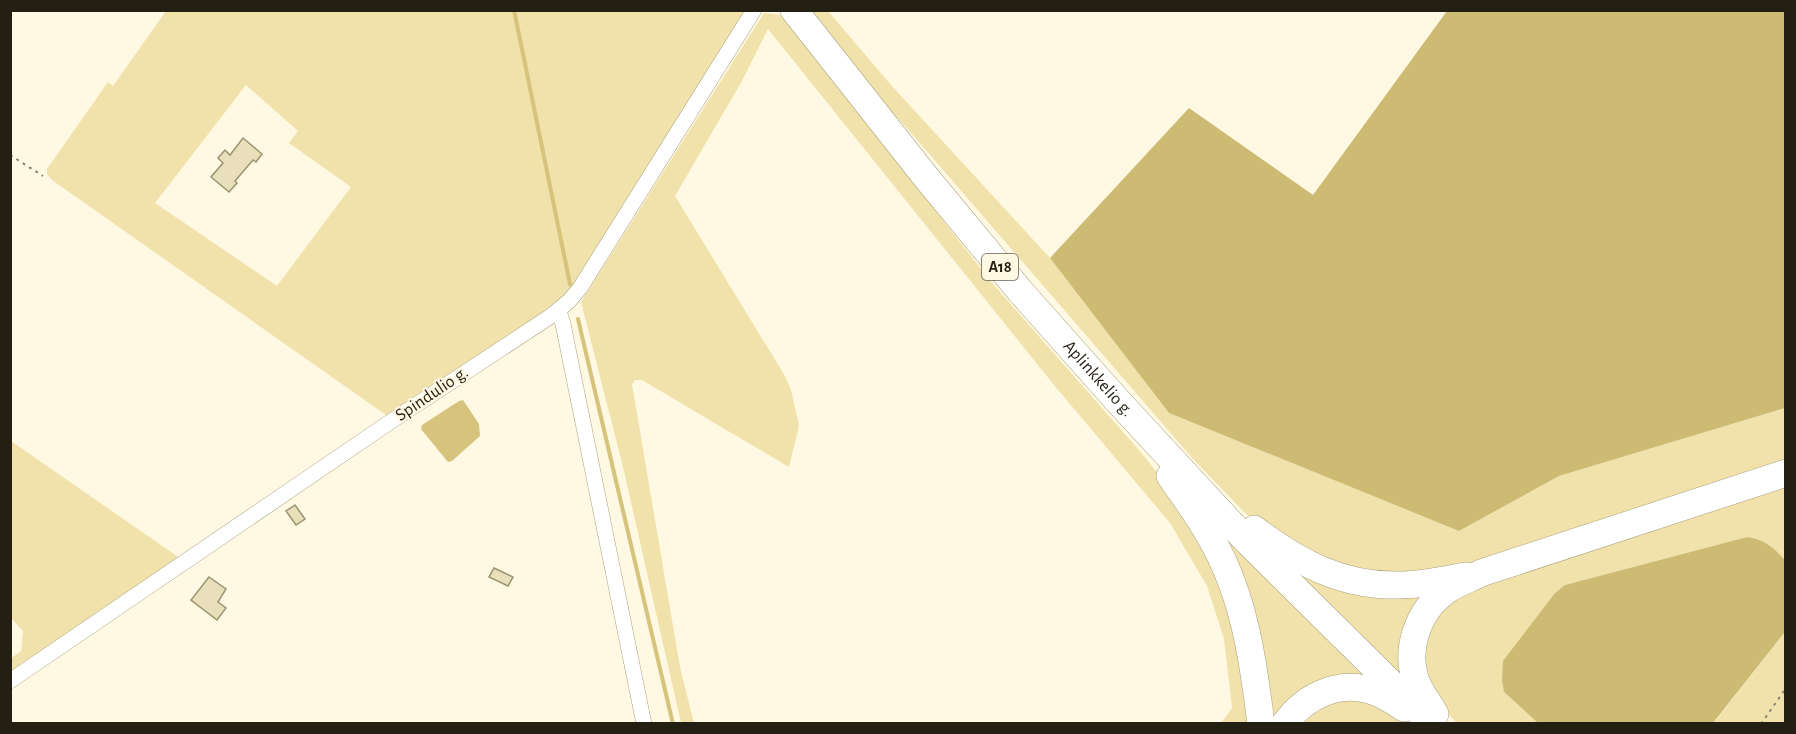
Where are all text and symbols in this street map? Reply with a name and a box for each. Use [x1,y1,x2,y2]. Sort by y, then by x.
road number: A18 [982,254,1018,280]
street label: Aplinkkelio g. [1060,337,1137,420]
street label: Spindulio g. [392,363,472,425]

